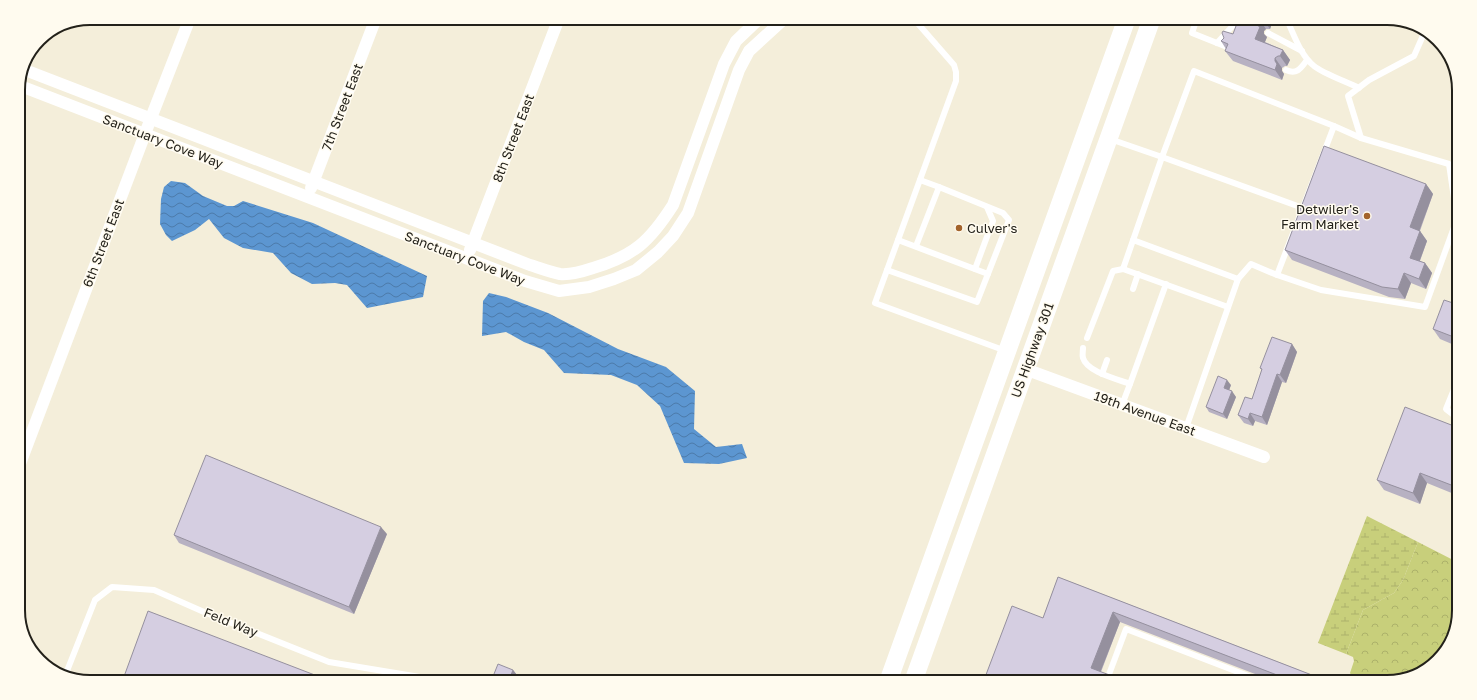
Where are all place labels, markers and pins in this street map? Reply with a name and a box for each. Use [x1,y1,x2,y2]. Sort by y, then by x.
place label: Detwiler's Farm Market [1281,201,1359,232]
marker: Detwiler's Farm Market [1362,211,1372,221]
place label: Culver's [967,220,1018,236]
marker: Culver's [954,223,964,233]

